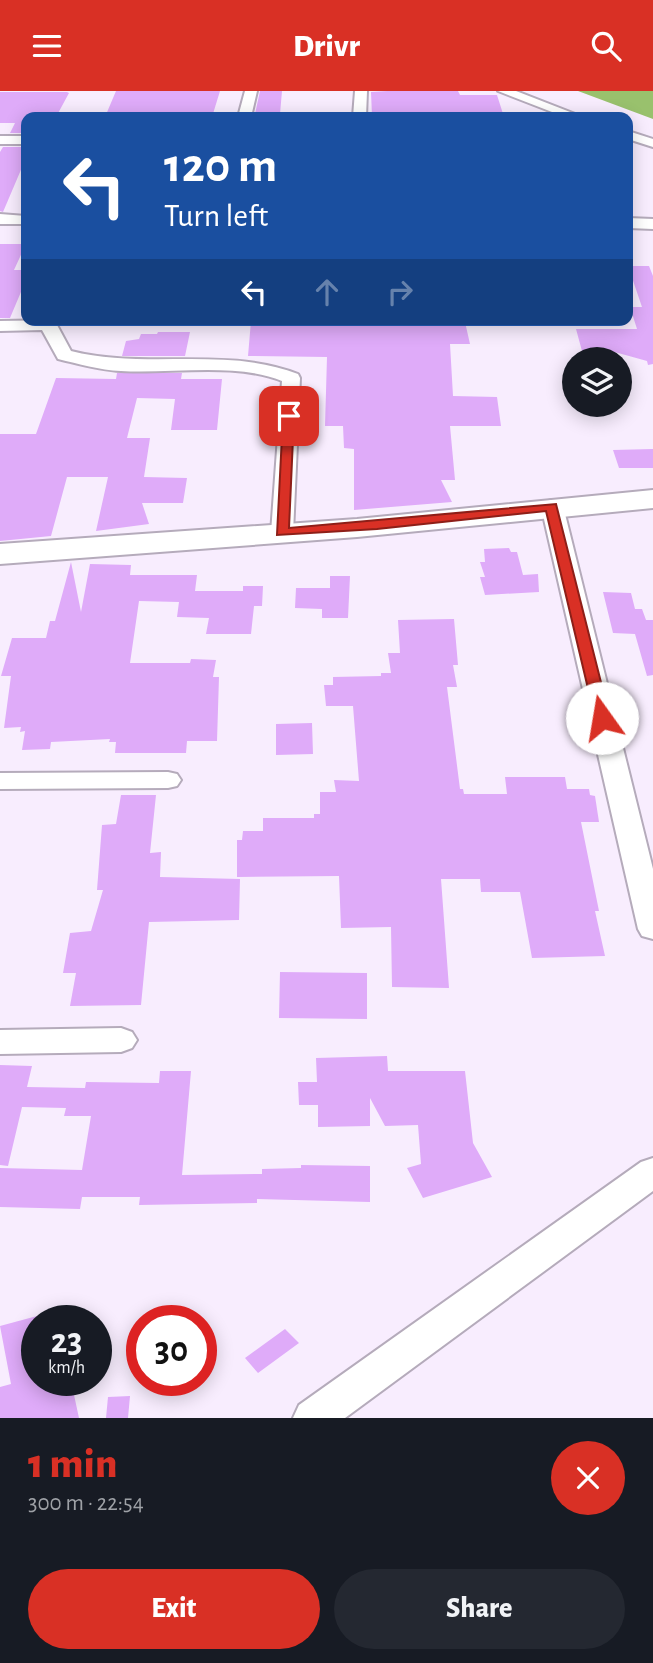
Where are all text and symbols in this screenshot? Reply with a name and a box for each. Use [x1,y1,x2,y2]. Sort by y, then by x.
icon: menu [28,27,66,65]
icon: search [587,27,625,65]
text: Drivr [293,30,360,62]
icon: left [49,140,140,231]
text: 120 m [164,142,277,191]
text: Turn left [164,200,268,232]
icon: left [235,273,273,311]
icon: ahead [308,273,346,311]
icon: right [381,273,419,311]
map controls [562,347,632,417]
button: layers [562,347,632,417]
pin [259,386,319,446]
icon: arrive [270,397,308,435]
position arrow [565,681,639,755]
speed limit sign: 30 [126,1305,217,1396]
text: 23 [51,1324,82,1359]
text: km/h [48,1359,85,1377]
button: close [551,1441,625,1515]
text: 1 min [28,1443,117,1485]
text: 300 m · 22:54 [28,1492,144,1515]
button: Exit [28,1569,320,1649]
button: Share [334,1569,625,1649]

